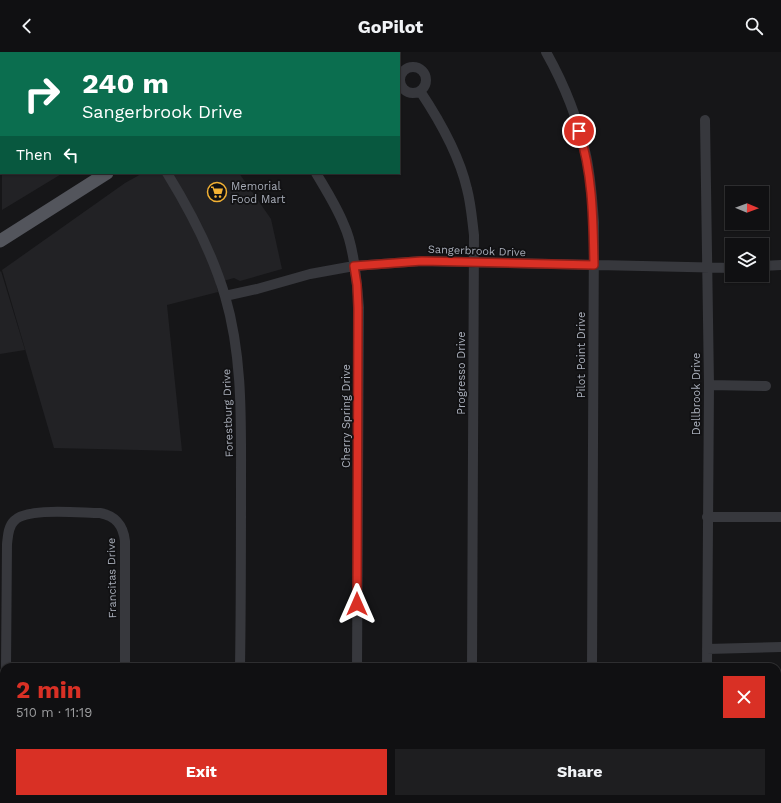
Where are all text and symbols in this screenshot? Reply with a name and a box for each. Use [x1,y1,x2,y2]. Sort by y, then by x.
icon: back [16,15,38,37]
icon: search [743,15,765,37]
text: GoPilot [358,16,423,37]
text: 240 m [82,67,169,100]
icon: right [16,68,68,120]
text: Sangerbrook Drive [82,101,243,122]
pin [562,114,596,148]
icon: arrive [568,120,590,142]
icon: left [60,144,82,166]
text: Then [16,146,52,164]
place label: Memorial Food Mart [231,180,286,206]
supermarket icon: Memorial Food Mart [206,181,228,203]
north arrow [725,186,769,230]
map controls [725,186,769,282]
button: layers [725,238,769,282]
street label: Sangerbrook Drive [428,243,526,259]
street label: Pilot Point Drive [575,312,588,398]
street label: Progresso Drive [455,331,468,415]
street label: Dellbrook Drive [690,353,703,435]
street label: Cherry Spring Drive [340,364,353,468]
street label: Forestburg Drive [220,368,236,458]
street label: Francitas Drive [105,538,119,618]
position arrow [336,583,378,625]
text: 2 min [16,676,82,704]
button: close [723,676,765,718]
text: 510 m · 11:19 [16,705,92,720]
button: Exit [16,749,387,795]
button: Share [395,749,765,795]

